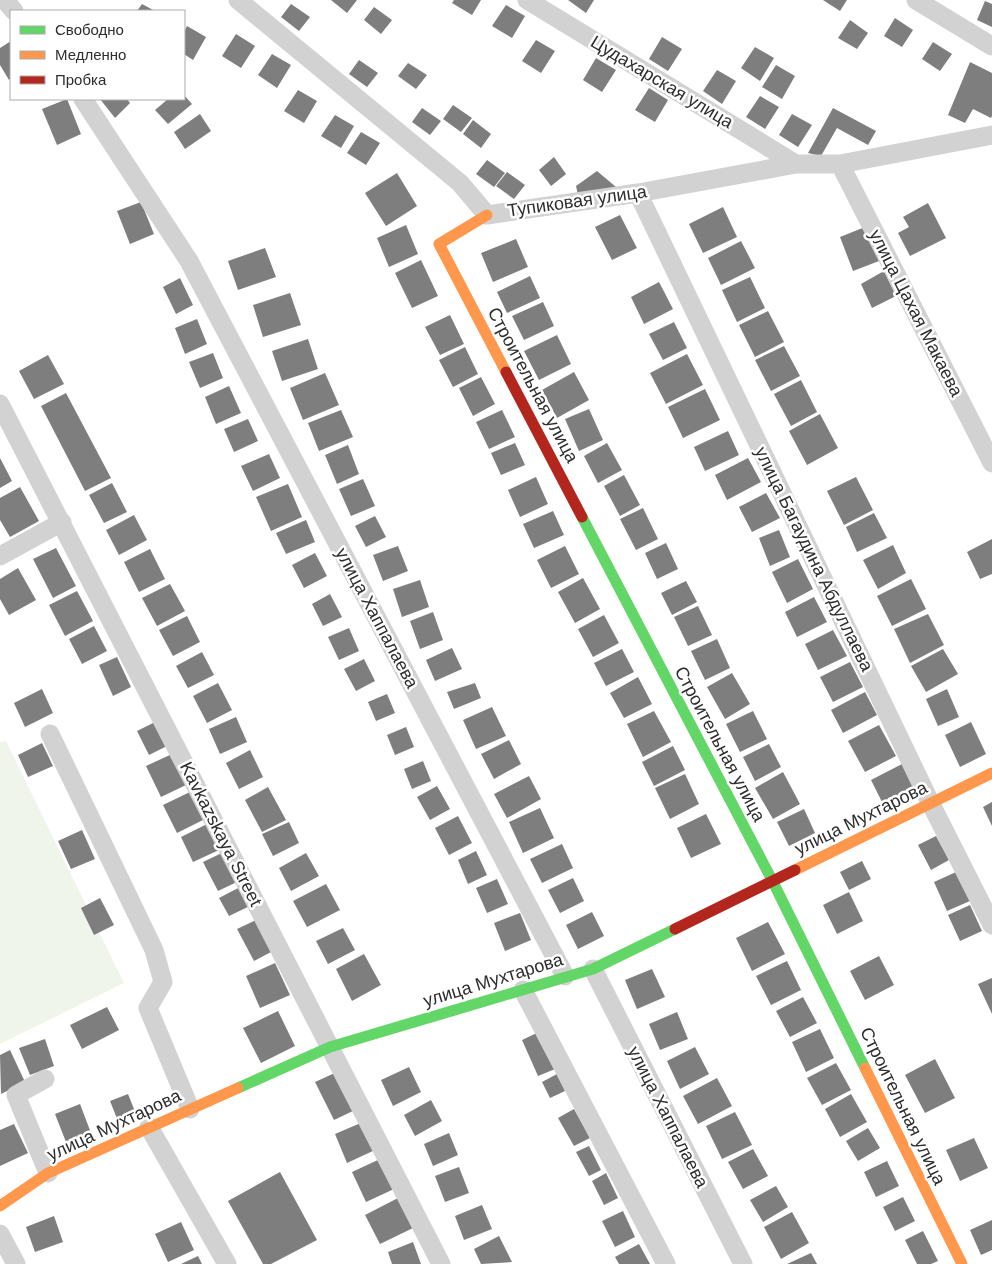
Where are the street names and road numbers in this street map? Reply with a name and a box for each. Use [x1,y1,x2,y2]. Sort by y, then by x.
street label: Цудахарская улица [587,32,738,133]
street label: Тупиковая улица [506,181,649,221]
street label: улица Цахая Макаева [865,226,967,401]
street label: Строительная улица [484,304,583,467]
street label: улица Багаудина Абдуллаева [751,444,878,675]
street label: улица Хаппалаева [332,544,423,692]
street label: Строительная улица [671,663,770,826]
street label: Kavkazskaya Street [176,759,266,909]
street label: улица Мухтарова [791,777,931,859]
street label: улица Мухтарова [421,949,566,1011]
street label: Строительная улица [856,1024,950,1189]
street label: улица Хаппалаева [624,1043,713,1192]
street label: улица Мухтарова [44,1085,185,1165]

